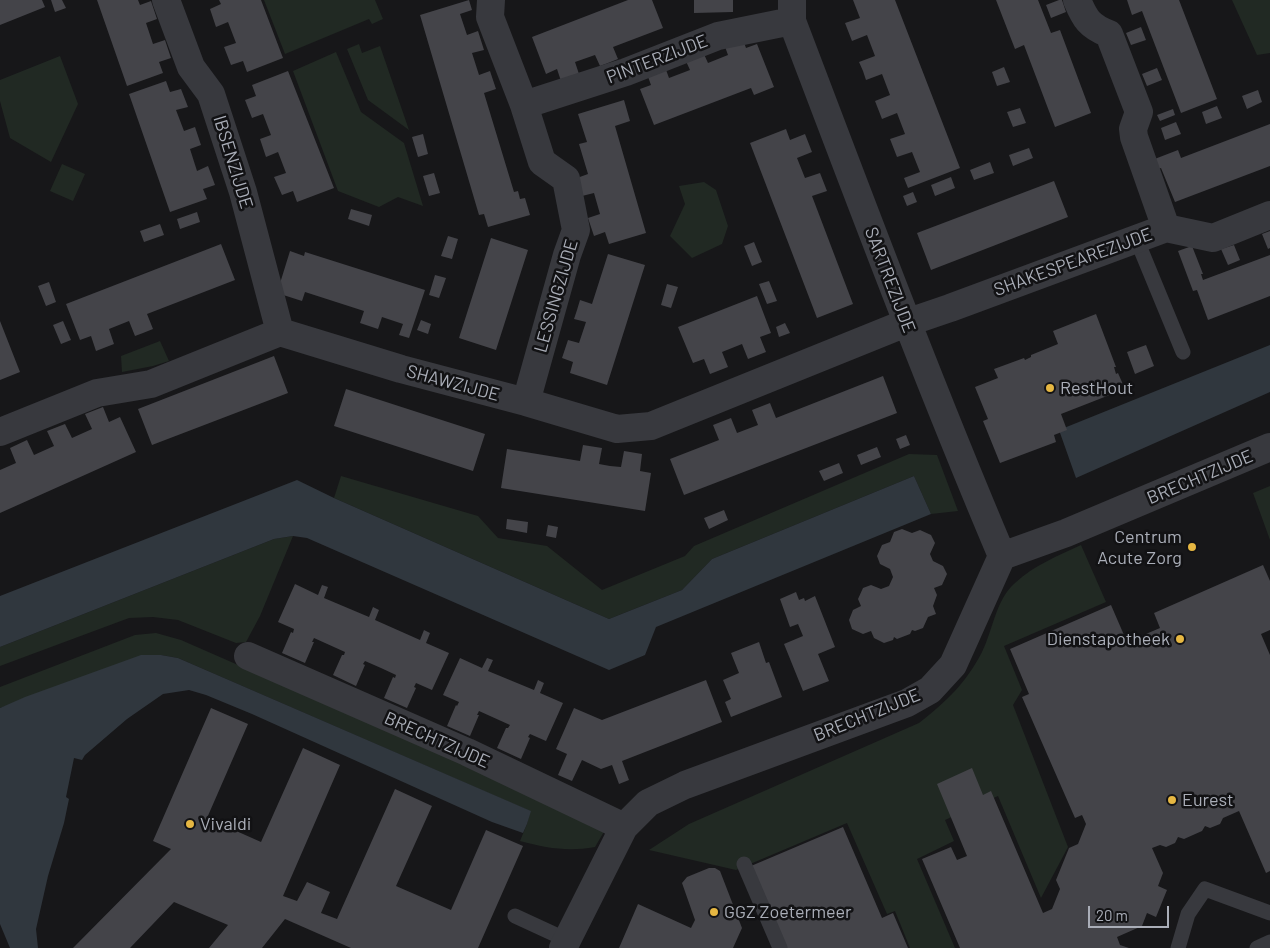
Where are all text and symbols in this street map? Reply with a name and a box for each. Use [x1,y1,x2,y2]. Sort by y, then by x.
street label: PINTERZIJDE [603,30,711,88]
street label: IBSENZIJDE [209,113,257,211]
street label: SHAKESPEAREZIJDE [991,223,1155,301]
street label: SARTREZIJDE [860,224,920,336]
street label: LESSINGZIJDE [530,237,582,355]
street label: SHAWZIJDE [404,360,502,406]
place label: RestHout [1060,377,1133,399]
marker: RestHout [1044,382,1056,394]
street label: BRECHTZIJDE [1144,445,1256,509]
place label: Centrum Acute Zorg [1097,526,1182,568]
marker: Centrum Acute Zorg [1186,541,1198,553]
place label: Dienstapotheek [1047,628,1170,650]
marker: Dienstapotheek [1174,633,1186,645]
street label: BRECHTZIJDE [811,684,923,746]
street label: BRECHTZIJDE [381,707,493,773]
place label: Eurest [1182,789,1234,811]
marker: Eurest [1166,794,1178,806]
place label: Vivaldi [200,813,251,835]
marker: Vivaldi [184,818,196,830]
scale bar [1090,896,1171,928]
place label: GGZ Zoetermeer [724,901,852,923]
marker: GGZ Zoetermeer [708,906,720,918]
text: 20 m [1096,906,1128,924]

